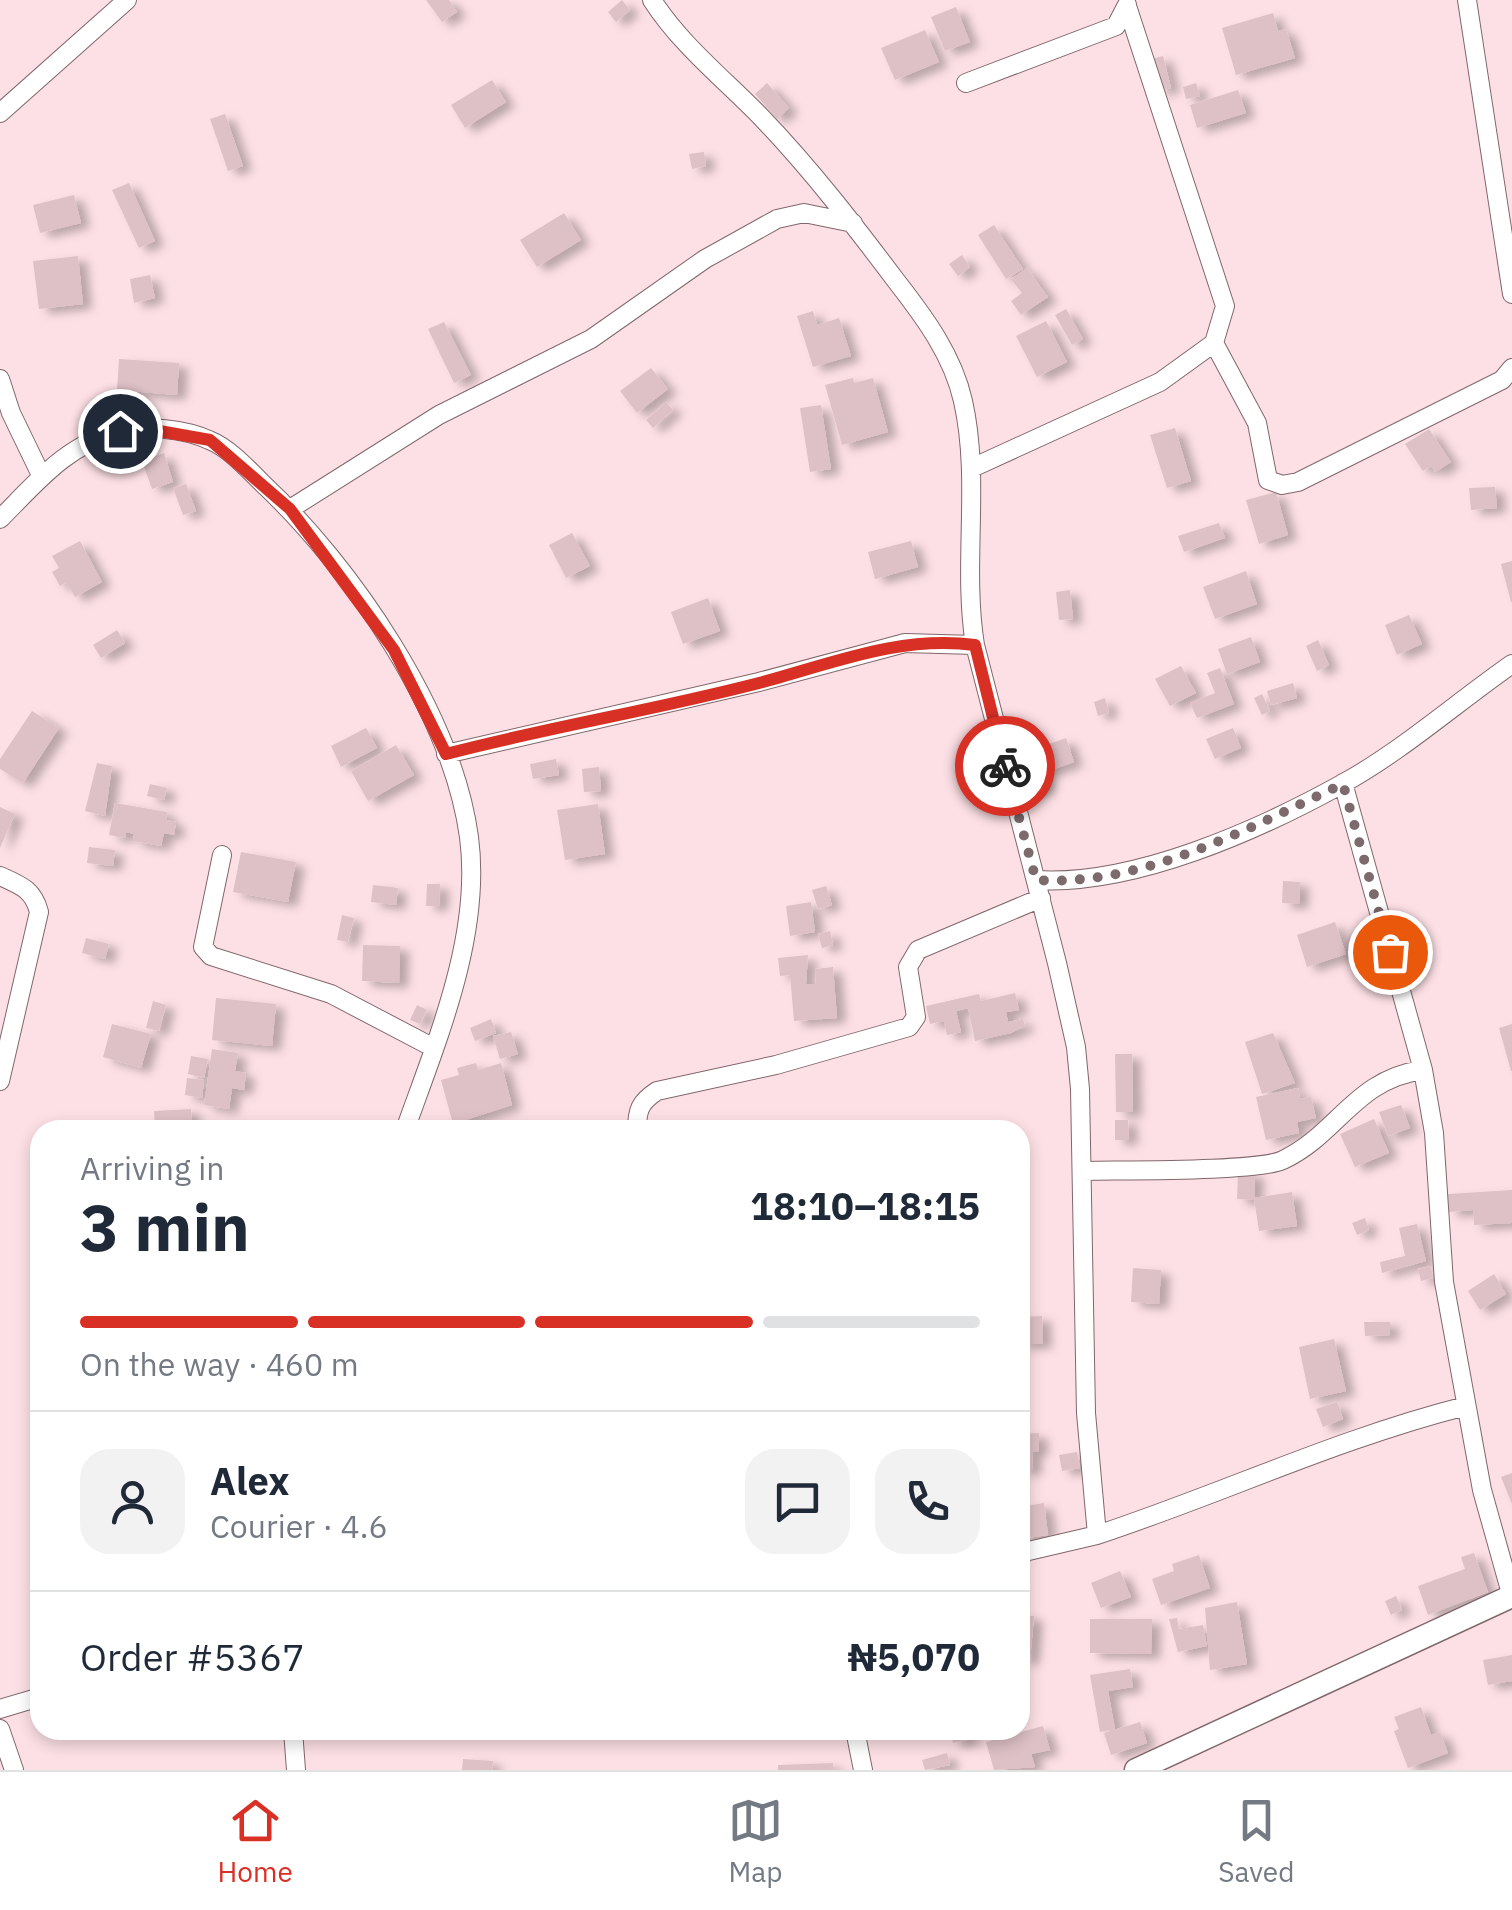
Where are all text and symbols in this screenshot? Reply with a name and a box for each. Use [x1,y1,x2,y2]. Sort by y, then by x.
pin [78,389,163,474]
icon: home [93,404,148,459]
courier [955,716,1055,816]
icon: bike [978,739,1033,794]
pin [1348,910,1433,995]
icon: bag [1363,925,1418,980]
text: Arriving in [80,1147,225,1189]
text: 18:10–18:15 [750,1181,980,1230]
text: 3 min [80,1184,250,1269]
text: On the way · 460 m [80,1343,359,1385]
button: person [80,1449,185,1554]
button: chat [745,1449,850,1554]
button: phone [875,1449,980,1554]
text: Alex [210,1456,290,1505]
text: Courier · 4.6 [210,1505,388,1547]
text: Order #5367 [80,1632,305,1681]
text: ₦5,070 [848,1632,980,1681]
tab: Home [218,1793,293,1890]
tab: Map [728,1793,783,1890]
tab: Saved [1218,1793,1294,1890]

